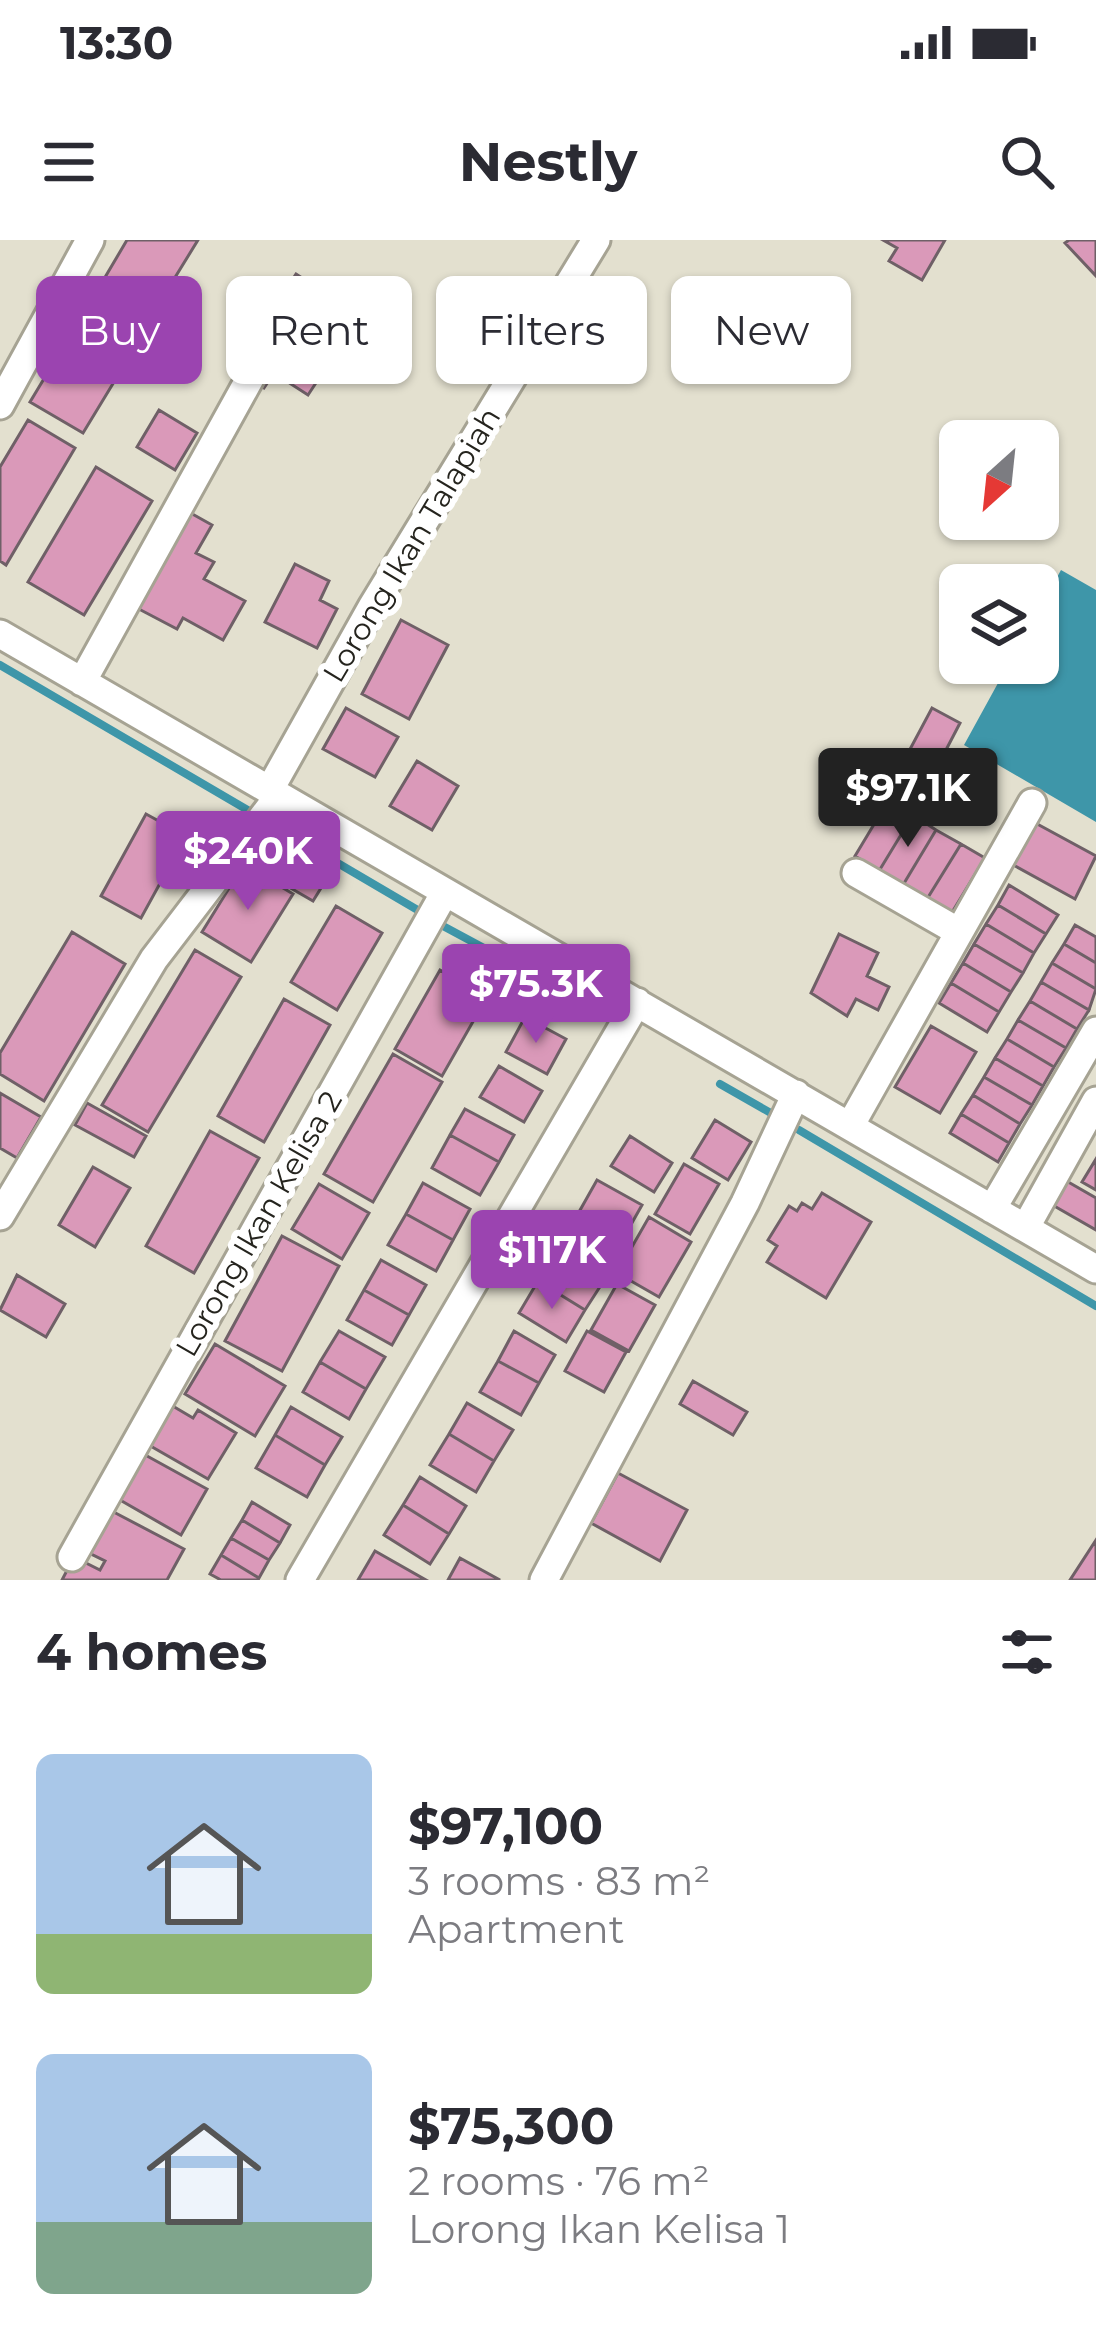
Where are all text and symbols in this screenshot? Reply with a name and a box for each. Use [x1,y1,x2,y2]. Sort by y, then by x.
text: 13:30 [60,15,173,70]
icon: menu [36,129,102,195]
text: Nestly [459,129,637,195]
icon: search [994,129,1060,195]
chip: Buy [36,276,202,384]
chip: Rent [226,276,412,384]
chip: Filters [436,276,647,384]
chip: New [671,276,851,384]
street label: Lorong Ikan Talapiah [315,401,508,689]
north arrow [939,420,1059,540]
map controls [939,420,1059,684]
button: layers [939,564,1059,684]
pin: $97.1K [810,748,1006,850]
text: $97.1K [845,763,971,811]
pin: $240K [164,811,332,913]
text: $240K [183,826,313,874]
pin: $75.3K [438,944,634,1046]
text: $75.3K [469,959,603,1007]
street label: Lorong Ikan Kelisa 2 [168,1085,350,1363]
pin: $117K [468,1210,636,1312]
text: $117K [498,1225,606,1273]
icon: filters [994,1619,1060,1685]
text: 4 homes [36,1621,267,1683]
text: $97,100 [408,1795,603,1857]
icon: home [132,1802,276,1946]
text: 3 rooms · 83 m² [408,1857,710,1905]
text: Apartment [408,1905,624,1953]
text: $75,300 [408,2095,614,2157]
icon: home [132,2102,276,2246]
text: 2 rooms · 76 m² [408,2157,709,2205]
text: Lorong Ikan Kelisa 1 [408,2205,790,2253]

